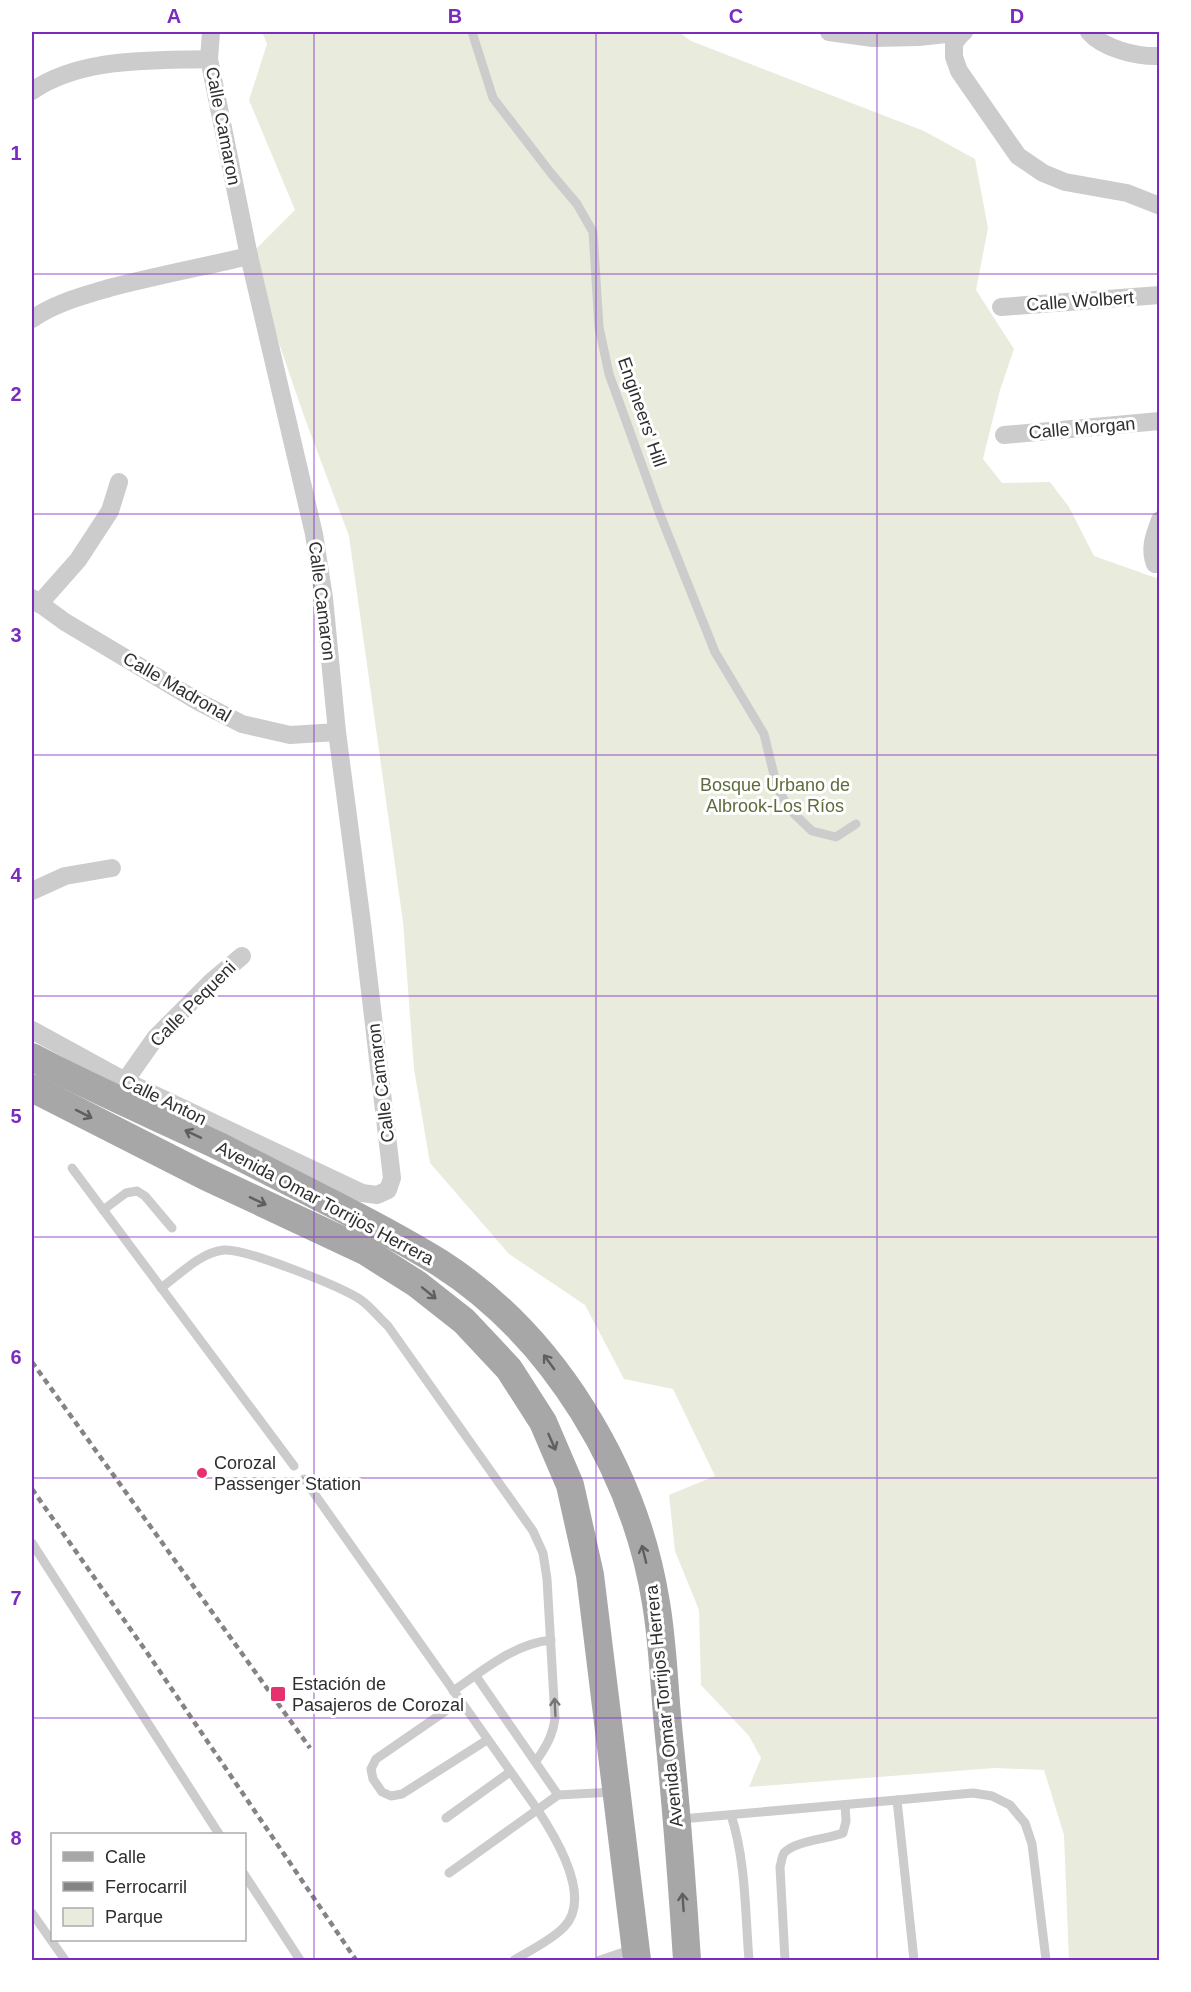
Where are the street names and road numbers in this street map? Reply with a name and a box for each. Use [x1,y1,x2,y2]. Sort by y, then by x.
street label: Calle Camaron [202,65,244,187]
street label: Calle Wolbert [1026,287,1134,315]
street label: Engineers' Hill [614,355,670,469]
street label: Calle Morgan [1028,413,1136,443]
street label: Calle Camaron [305,540,339,662]
street label: Calle Madronal [120,648,234,726]
street label: Calle Pequeni [146,957,240,1051]
street label: Calle Camaron [364,1022,398,1144]
street label: Calle Anton [118,1071,210,1129]
street label: Avenida Omar Torrijos Herrera [213,1137,438,1269]
street label: Avenida Omar Torrijos Herrera [641,1583,687,1828]

